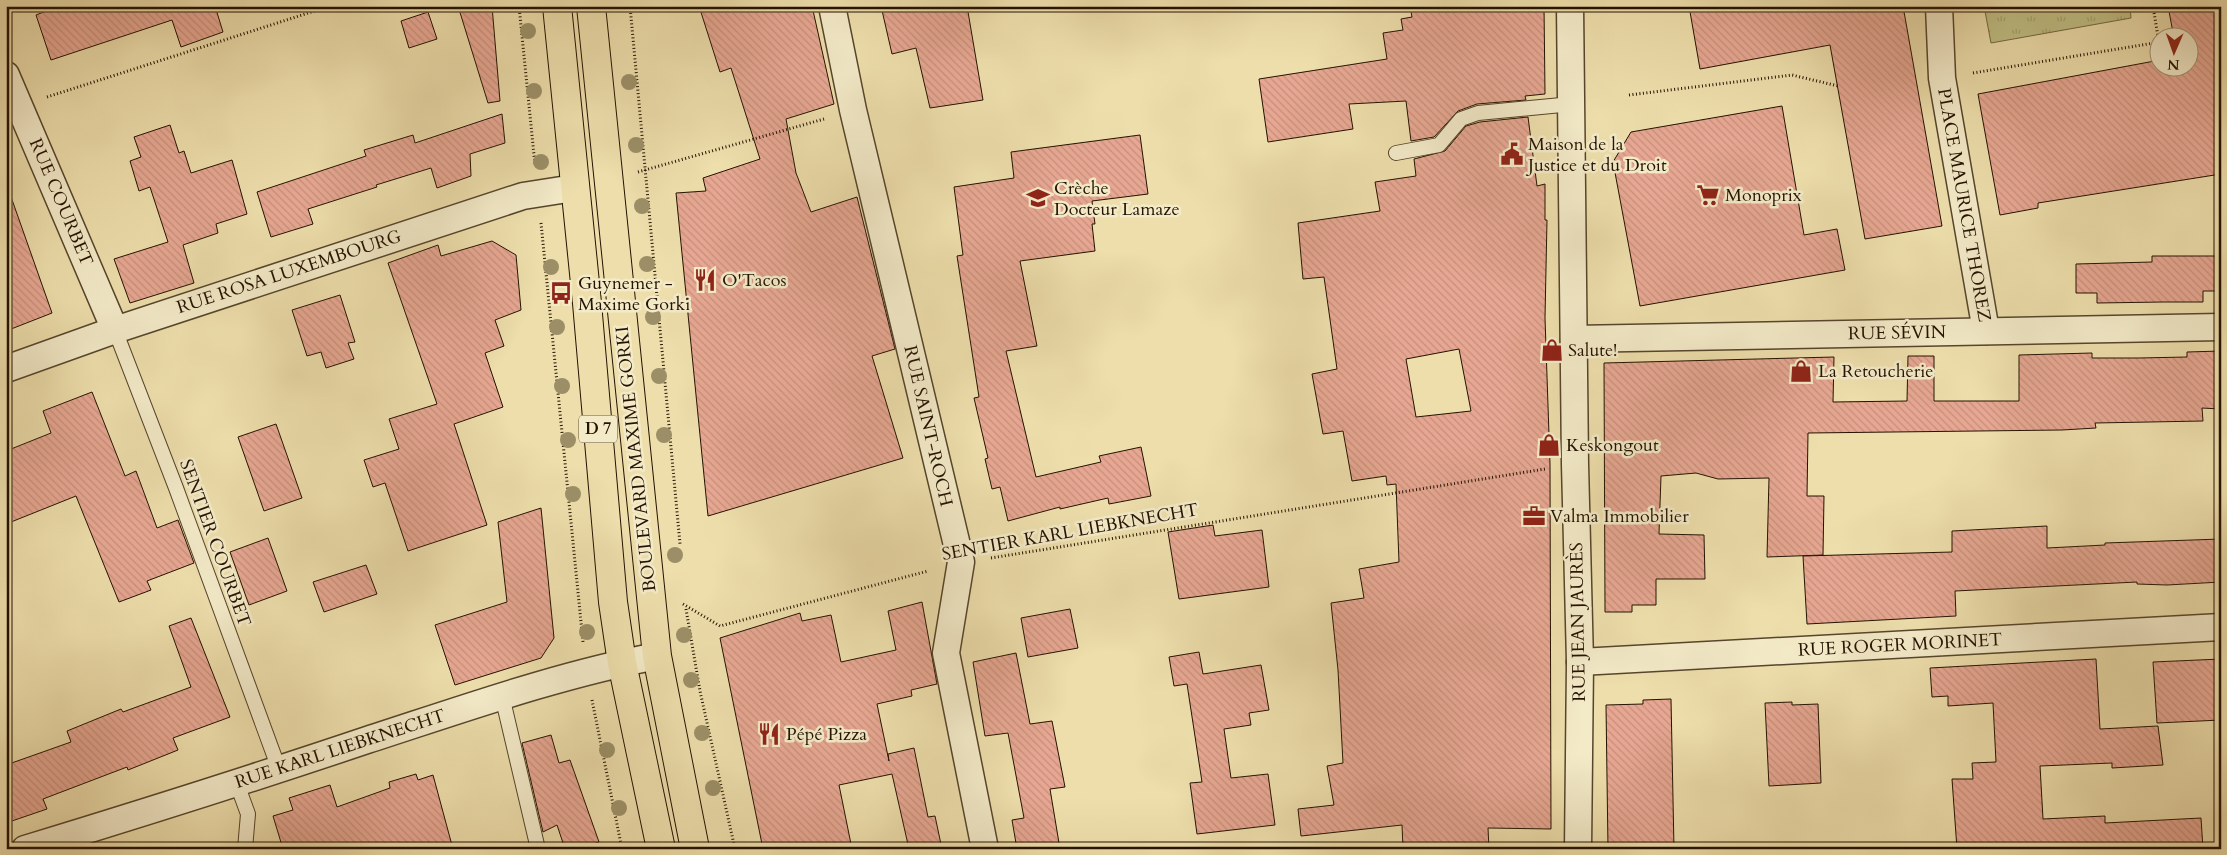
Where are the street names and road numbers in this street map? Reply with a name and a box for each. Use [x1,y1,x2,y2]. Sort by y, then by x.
street label: PLACE MAURICE THOREZ [1931,86,1997,324]
street label: RUE COURBET [23,134,99,270]
street label: RUE ROSA LUXEMBOURG [173,224,405,320]
street label: RUE SÉVIN [1848,320,1947,346]
street label: BOULEVARD MAXIME GORKI [610,325,662,593]
street label: RUE SAINT-ROCH [897,343,959,509]
road number: D 7 [579,416,617,442]
street label: SENTIER COURBET [173,456,257,630]
street label: SENTIER KARL LIEBKNECHT [940,497,1200,567]
street label: RUE JEAN JAURÈS [1564,542,1592,702]
street label: RUE ROGER MORINET [1797,627,2003,663]
street label: RUE KARL LIEBKNECHT [232,703,448,795]

